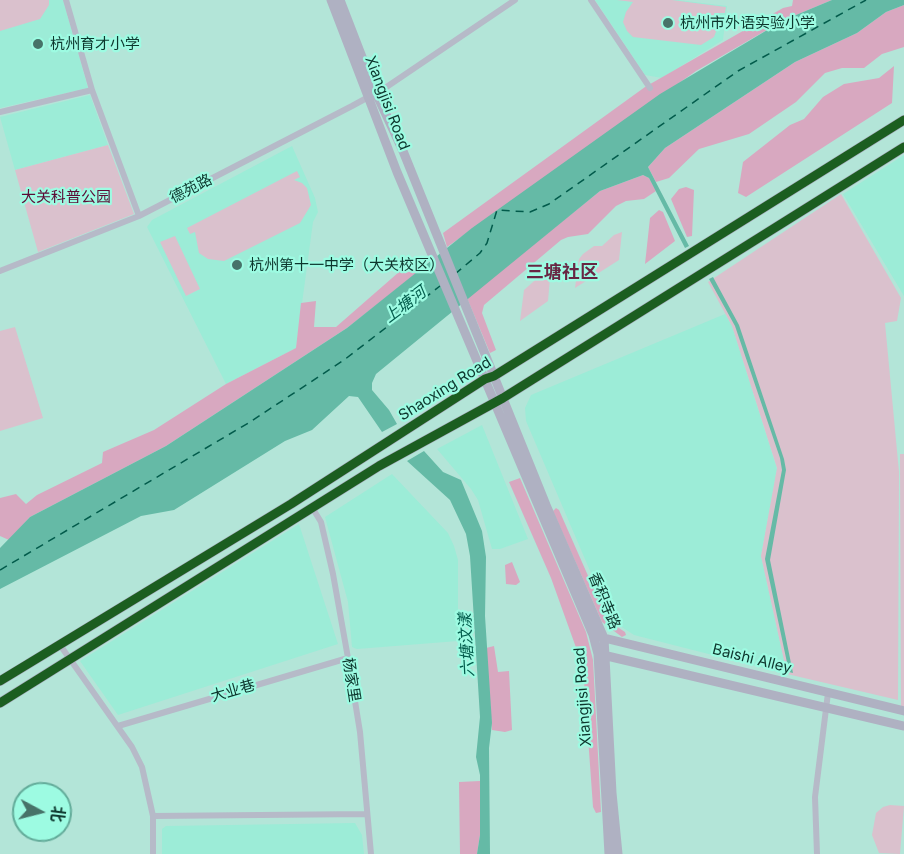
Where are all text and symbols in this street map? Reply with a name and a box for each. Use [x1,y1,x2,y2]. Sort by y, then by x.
place label: 杭州市外语实验小学 [680,14,815,32]
marker: 杭州市外语实验小学 [661,16,675,30]
place label: 杭州育才小学 [50,35,140,53]
marker: 杭州育才小学 [31,37,45,51]
street label: Xiangjisi Road [361,53,413,153]
street label: 德苑路 [167,171,215,207]
park label: 大关科普公园 [21,188,111,206]
place label: 杭州第十一中学（大关校区） [249,256,444,274]
marker: 杭州第十一中学（大关校区） [230,258,244,272]
district label: 三塘社区 [526,262,598,284]
water label: 上塘河 [380,283,430,327]
street label: Shaoxing Road [395,353,495,425]
street label: 香积寺路 [584,570,624,632]
water label: 六塘汶漾 [456,613,478,677]
street label: Baishi Alley [711,640,793,678]
street label: Xiangjisi Road [571,647,595,747]
street label: 杨家里 [339,656,363,704]
street label: 大业巷 [209,676,257,706]
north arrow [12,782,72,842]
text: 北 [47,805,69,823]

